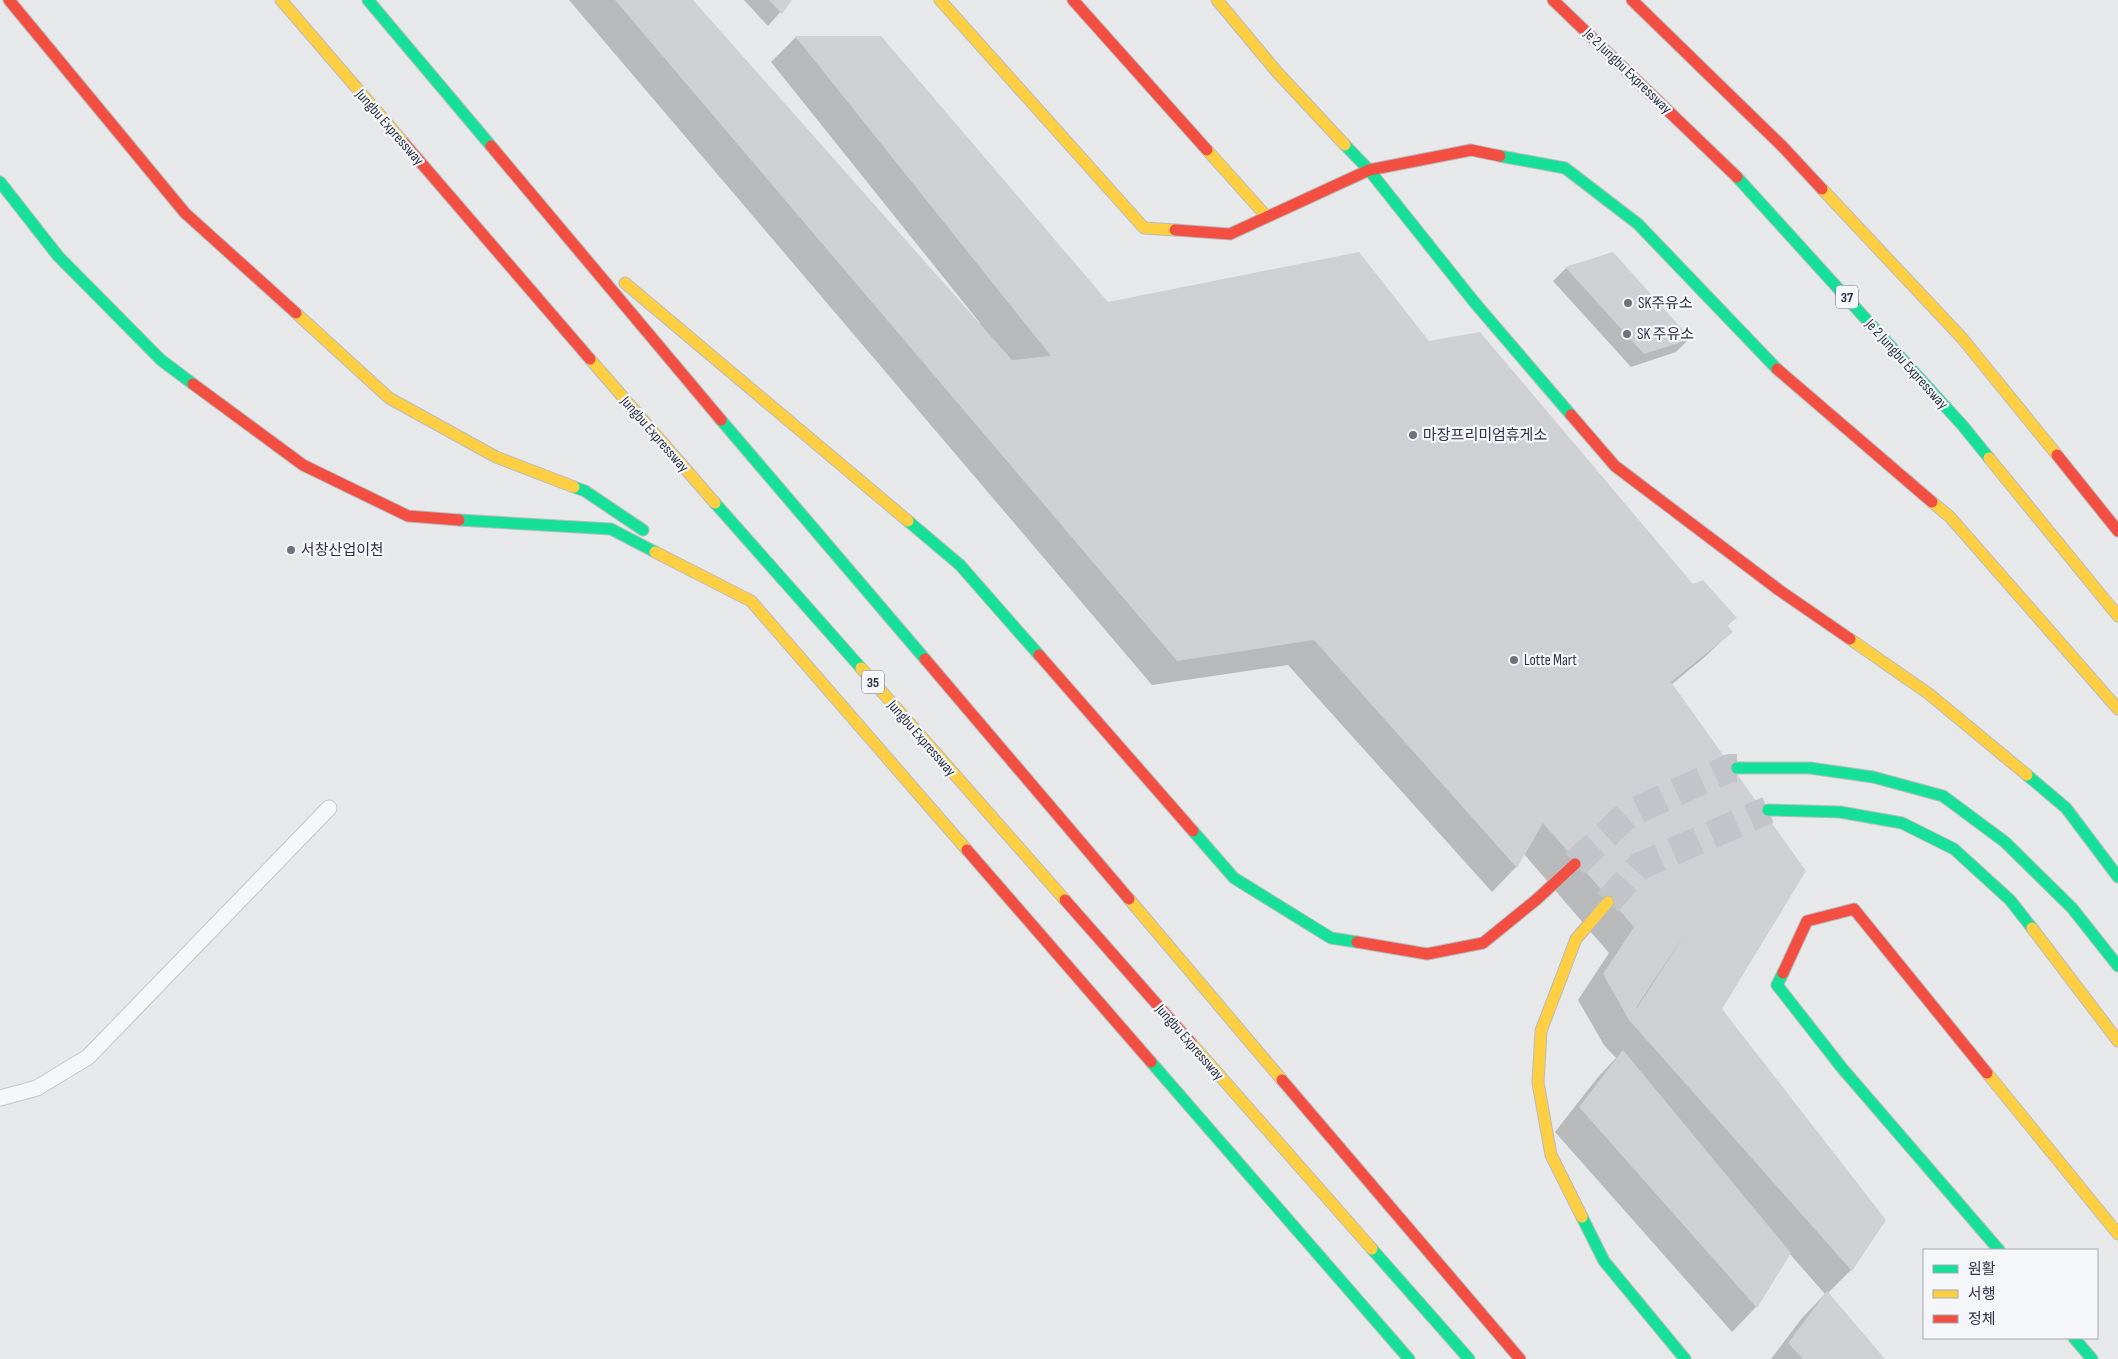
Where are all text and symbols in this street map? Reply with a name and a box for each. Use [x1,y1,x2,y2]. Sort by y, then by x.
street label: Je 2 Jungbu Expressway [1579,24,1676,118]
street label: Jungbu Expressway [351,84,428,170]
road number: 37 [1836,286,1858,308]
place label: SK주유소 [1638,294,1693,313]
marker: SK주유소 [1622,297,1634,309]
street label: Je 2 Jungbu Expressway [1860,314,1952,414]
place label: SK 주유소 [1637,325,1694,344]
marker: SK 주유소 [1621,328,1633,340]
street label: Jungbu Expressway [616,391,693,477]
place label: 마장프리미엄휴게소 [1423,426,1547,445]
marker: 마장프리미엄휴게소 [1407,429,1419,441]
place label: 서창산업이천 [301,541,384,560]
marker: 서창산업이천 [285,544,297,556]
place label: Lotte Mart [1524,651,1577,670]
marker: Lotte Mart [1508,654,1520,666]
road number: 35 [862,670,884,694]
street label: Jungbu Expressway [883,695,960,781]
street label: Jungbu Expressway [1151,999,1228,1085]
legend [1923,1249,2098,1339]
text: 원활 [1968,1260,1996,1279]
text: 서행 [1968,1285,1996,1304]
text: 정체 [1968,1310,1996,1329]

